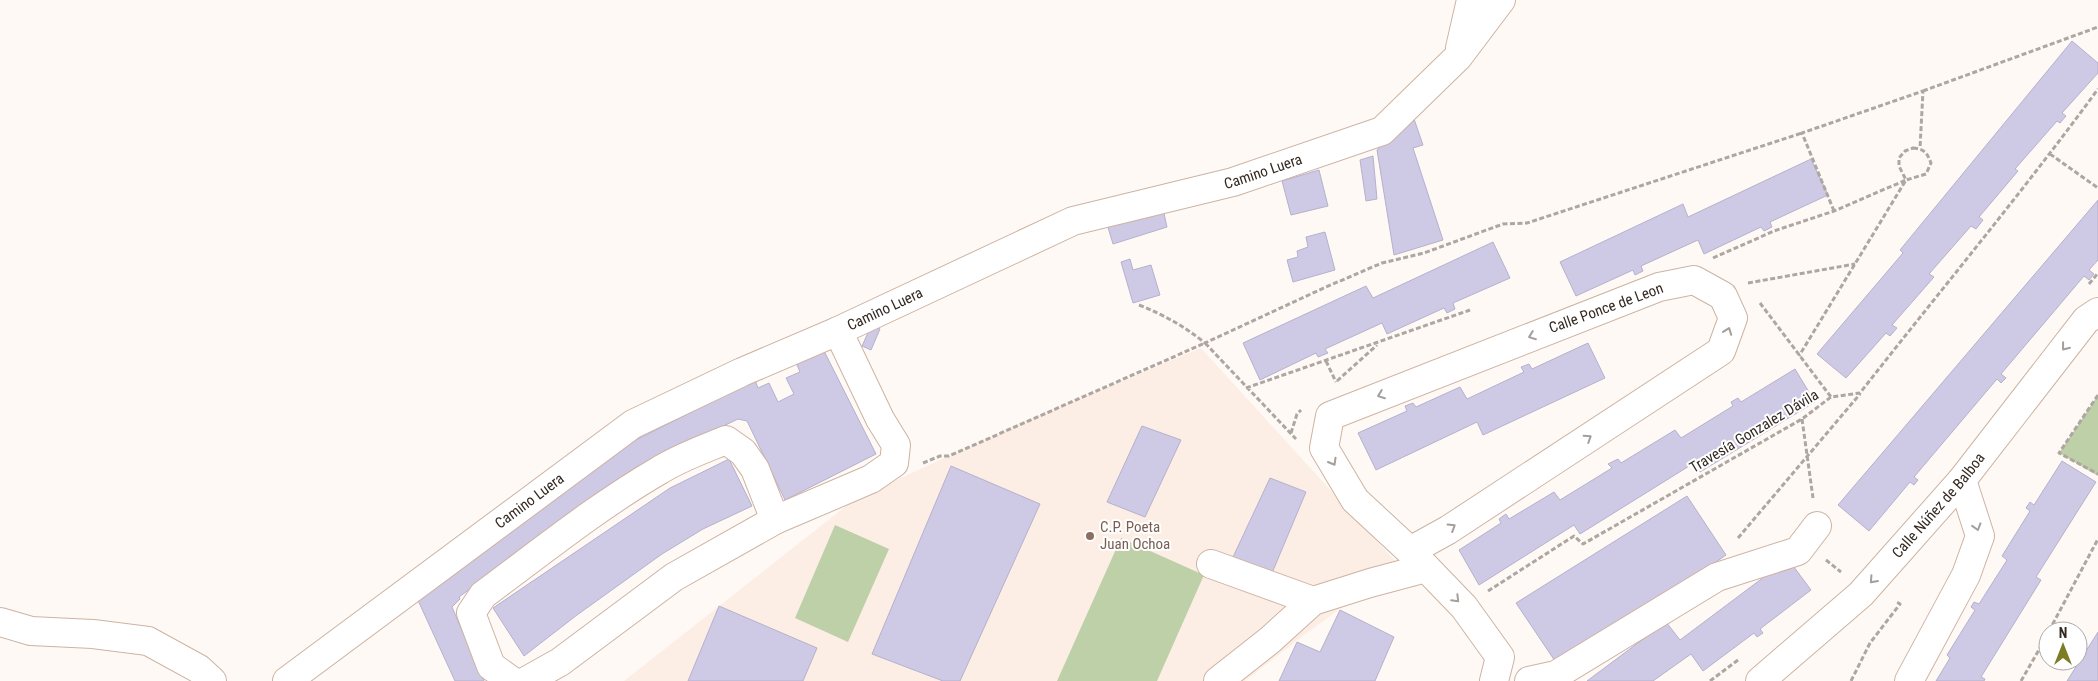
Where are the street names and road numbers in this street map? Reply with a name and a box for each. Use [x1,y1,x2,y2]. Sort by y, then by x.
street label: Camino Luera [1222,150,1304,193]
street label: Calle Ponce de Leon [1546,279,1666,337]
street label: Camino Luera [844,284,926,334]
street label: Travesía Gonzalez Dávila [1686,385,1822,477]
street label: Calle Núñez de Balboa [1888,449,1989,562]
street label: Camino Luera [491,469,567,532]

